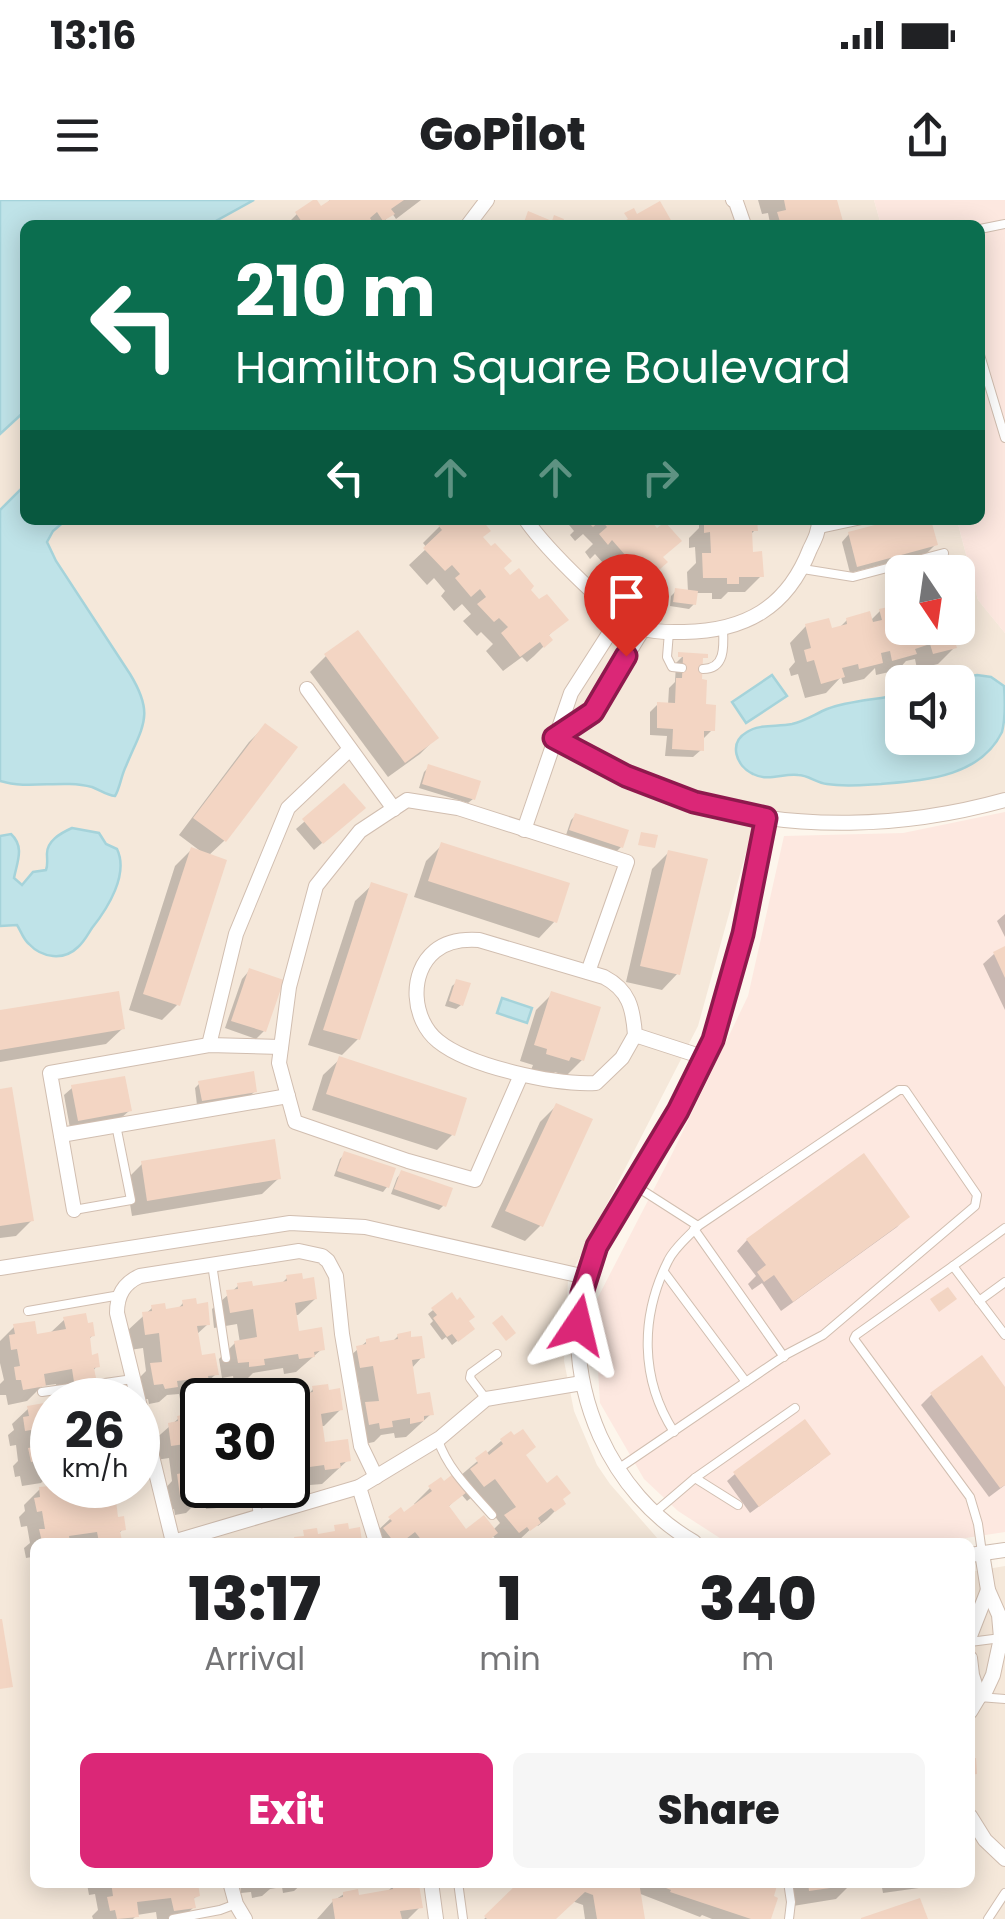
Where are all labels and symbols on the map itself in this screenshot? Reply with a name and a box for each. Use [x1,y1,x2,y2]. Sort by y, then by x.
pin [584,554,669,657]
north arrow [885,555,975,645]
position arrow [526,1273,630,1377]
speed limit sign: 30 [180,1378,310,1508]

